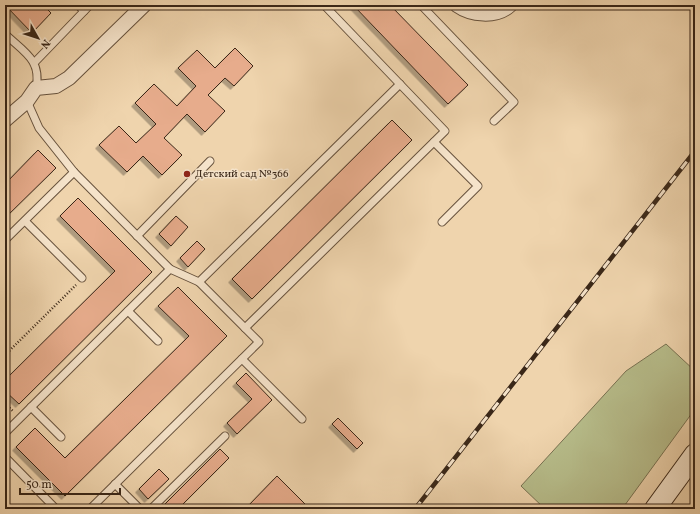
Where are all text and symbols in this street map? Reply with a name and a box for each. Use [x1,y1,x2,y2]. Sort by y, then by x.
north arrow [18,18,58,58]
text: N [36,36,53,51]
place label: Детский сад №366 [195,167,289,182]
marker: Детский сад №366 [182,169,192,179]
scale bar [20,470,120,496]
text: 50 m [26,477,52,493]

